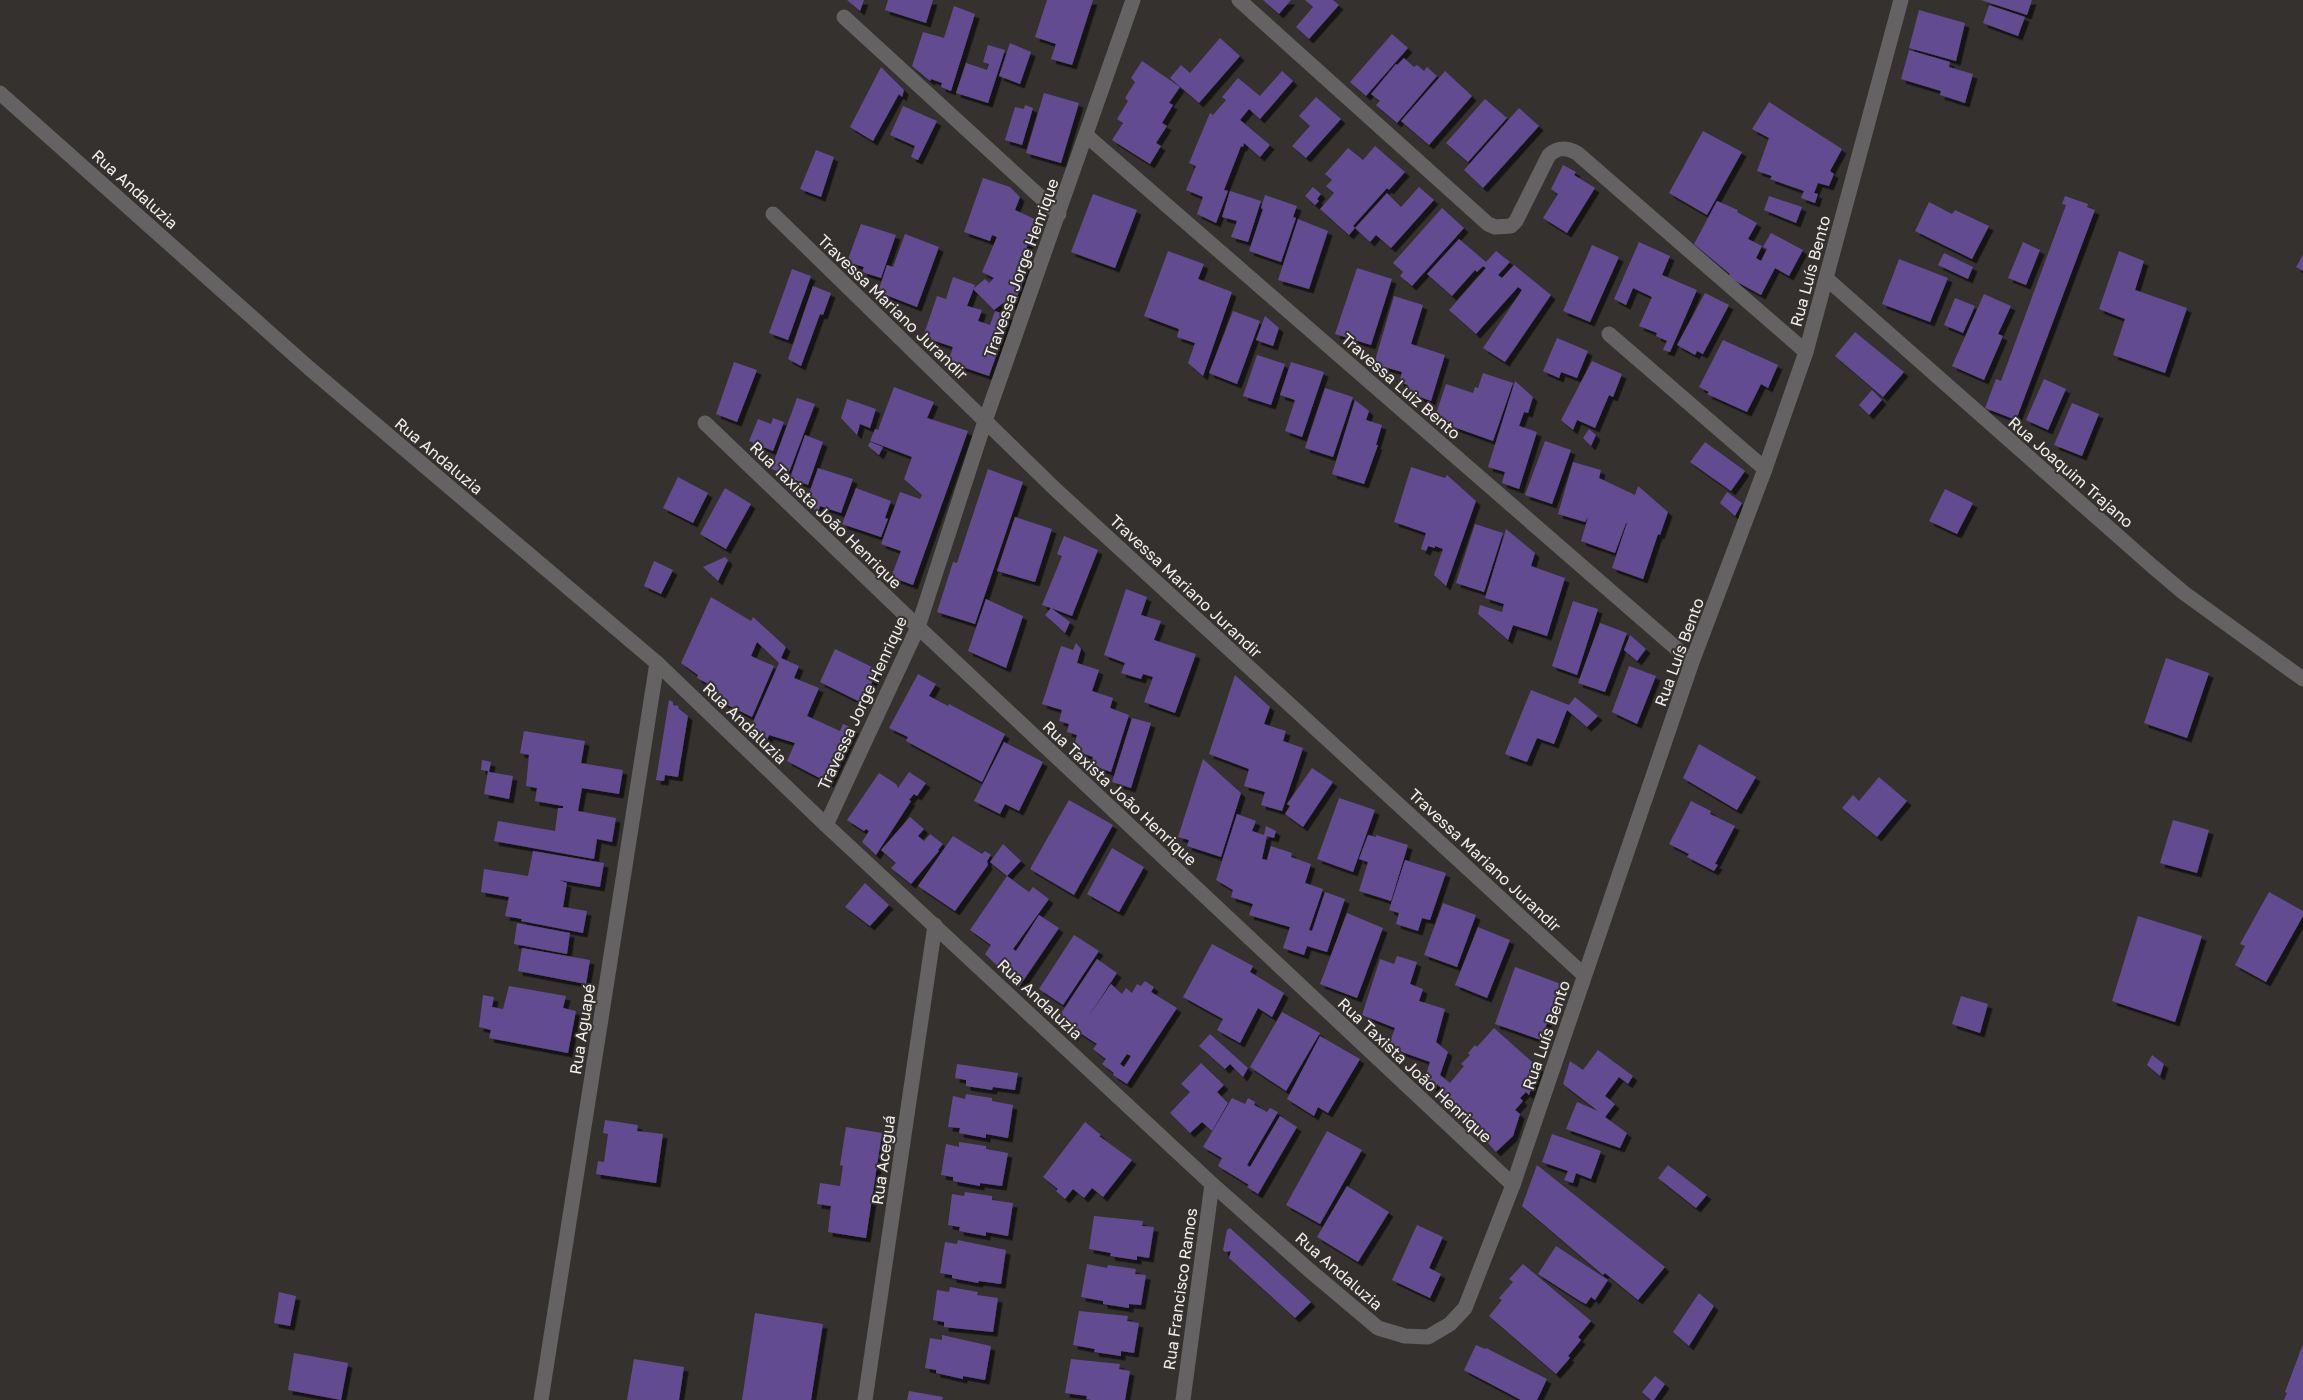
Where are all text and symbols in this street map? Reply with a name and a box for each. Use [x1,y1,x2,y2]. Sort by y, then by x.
street label: Rua Andaluzia [88,145,182,233]
street label: Travessa Jorge Henrique [979,176,1063,360]
street label: Rua Luís Bento [1786,213,1834,329]
street label: Travessa Mariano Jurandir [814,230,972,384]
street label: Travessa Luiz Bento [1337,329,1465,443]
street label: Rua Joaquim Trajano [2004,412,2138,532]
street label: Rua Andaluzia [391,413,487,499]
street label: Rua Taxista João Henrique [746,437,906,593]
street label: Travessa Mariano Jurandir [1106,510,1266,662]
street label: Rua Luís Bento [1650,595,1708,709]
street label: Travessa Jorge Henrique [813,613,911,793]
street label: Rua Andaluzia [699,678,791,768]
street label: Rua Taxista João Henrique [1039,716,1201,870]
street label: Travessa Mariano Jurandir [1405,784,1565,936]
street label: Rua Andaluzia [993,955,1087,1043]
street label: Rua Luís Bento [1518,978,1574,1092]
street label: Rua Aguapé [565,982,599,1076]
street label: Rua Taxista João Henrique [1334,993,1496,1147]
street label: Rua Aceguá [867,1114,899,1206]
street label: Rua Francisco Ramos [1159,1207,1201,1371]
street label: Rua Andaluzia [1291,1228,1387,1314]

